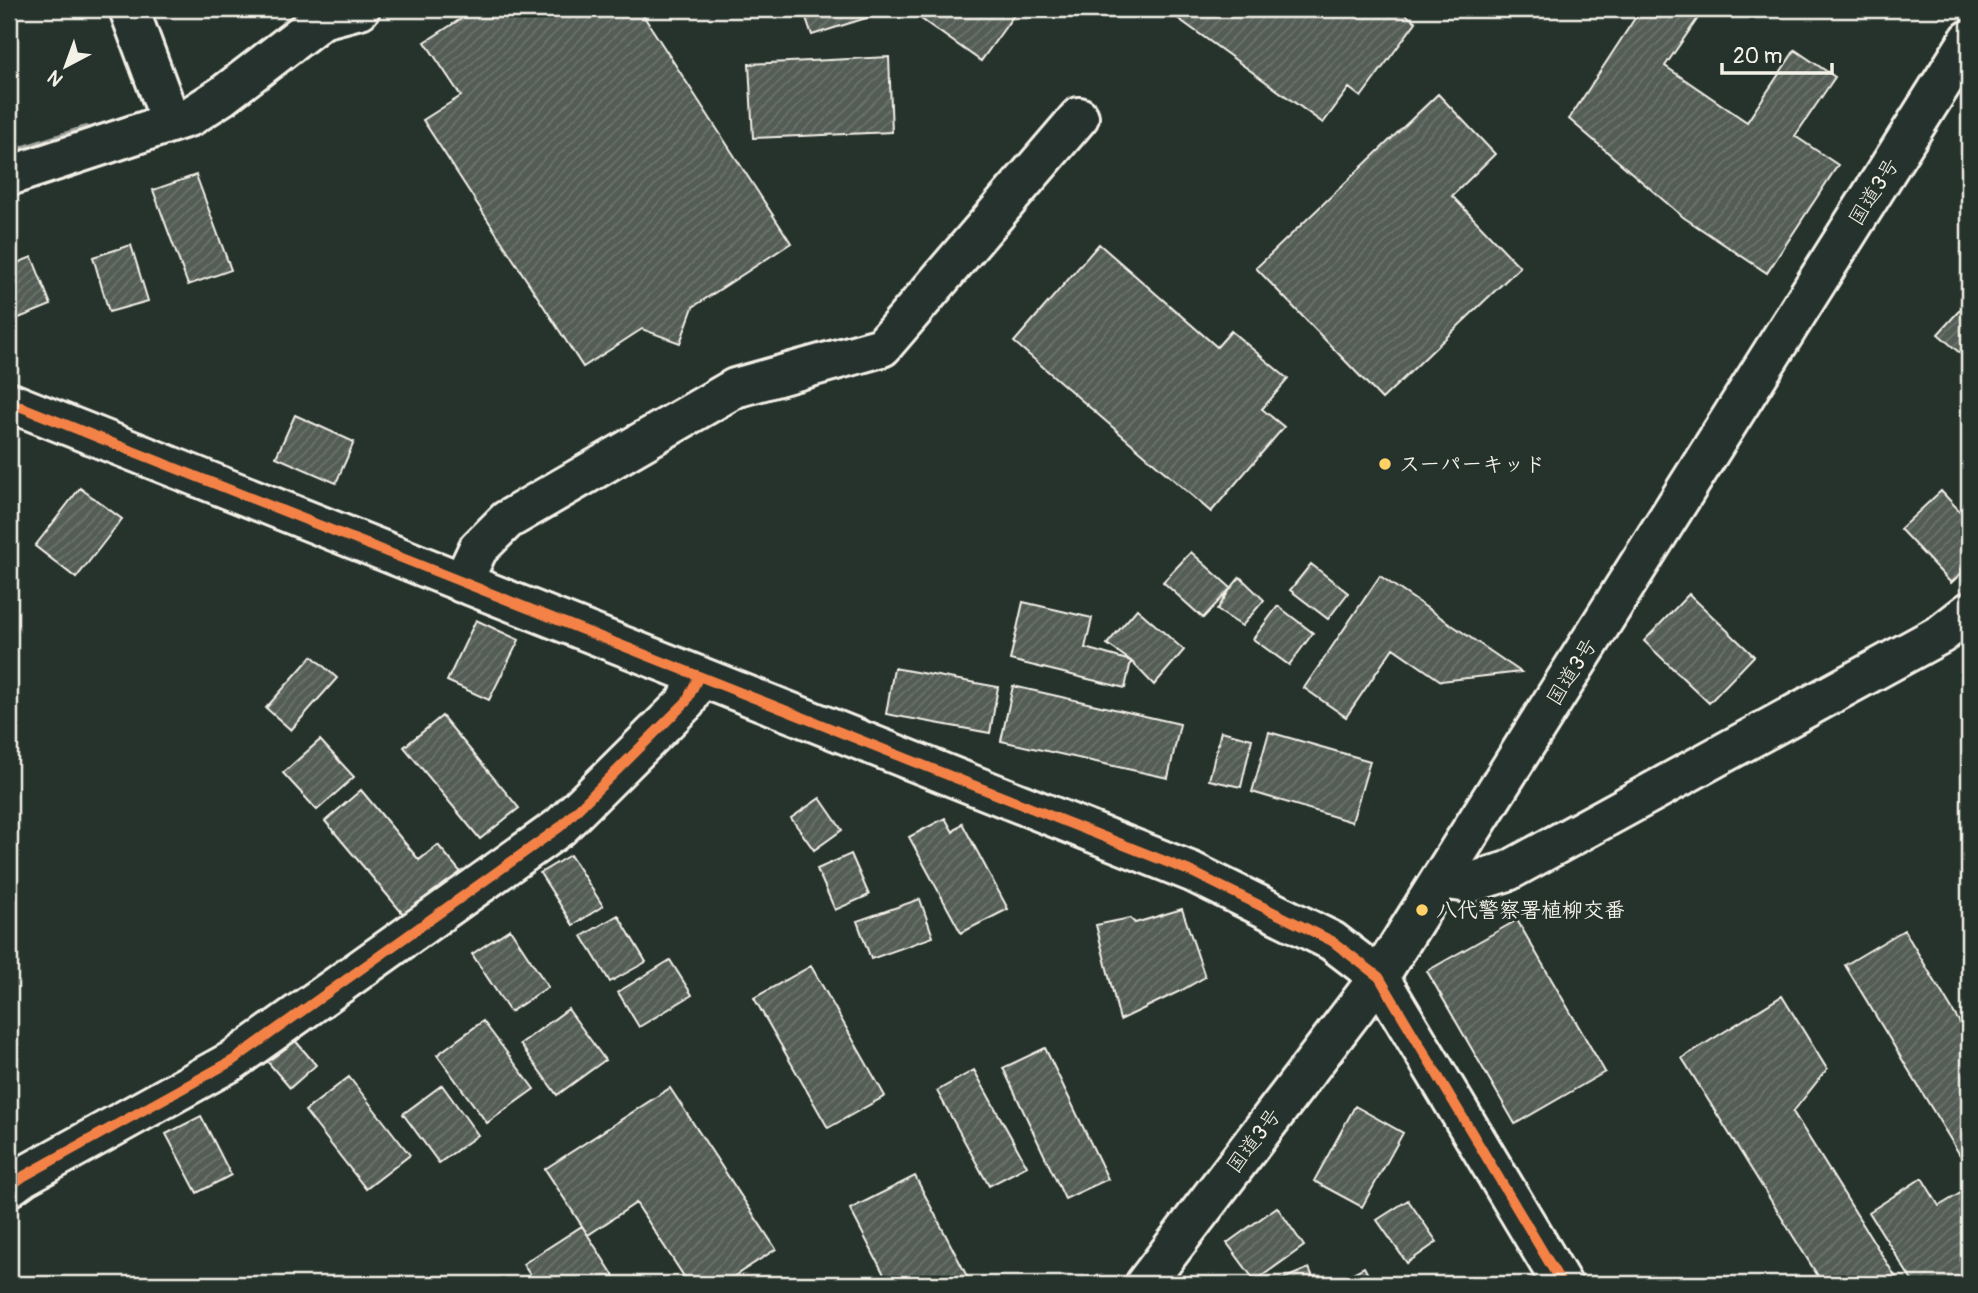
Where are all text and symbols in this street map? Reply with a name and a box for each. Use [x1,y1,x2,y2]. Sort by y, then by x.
north arrow [32,32,102,102]
scale bar [1722,32,1833,76]
text: 20 m [1733,43,1782,70]
text: N [43,65,68,91]
street label: 国道3号 [1843,153,1905,231]
place label: スーパーキッド [1399,451,1545,478]
marker: スーパーキッド [1377,456,1393,472]
street label: 国道3号 [1541,633,1603,711]
place label: 八代警察署植柳交番 [1436,897,1625,924]
marker: 八代警察署植柳交番 [1414,902,1430,918]
street label: 国道3号 [1221,1103,1287,1179]

